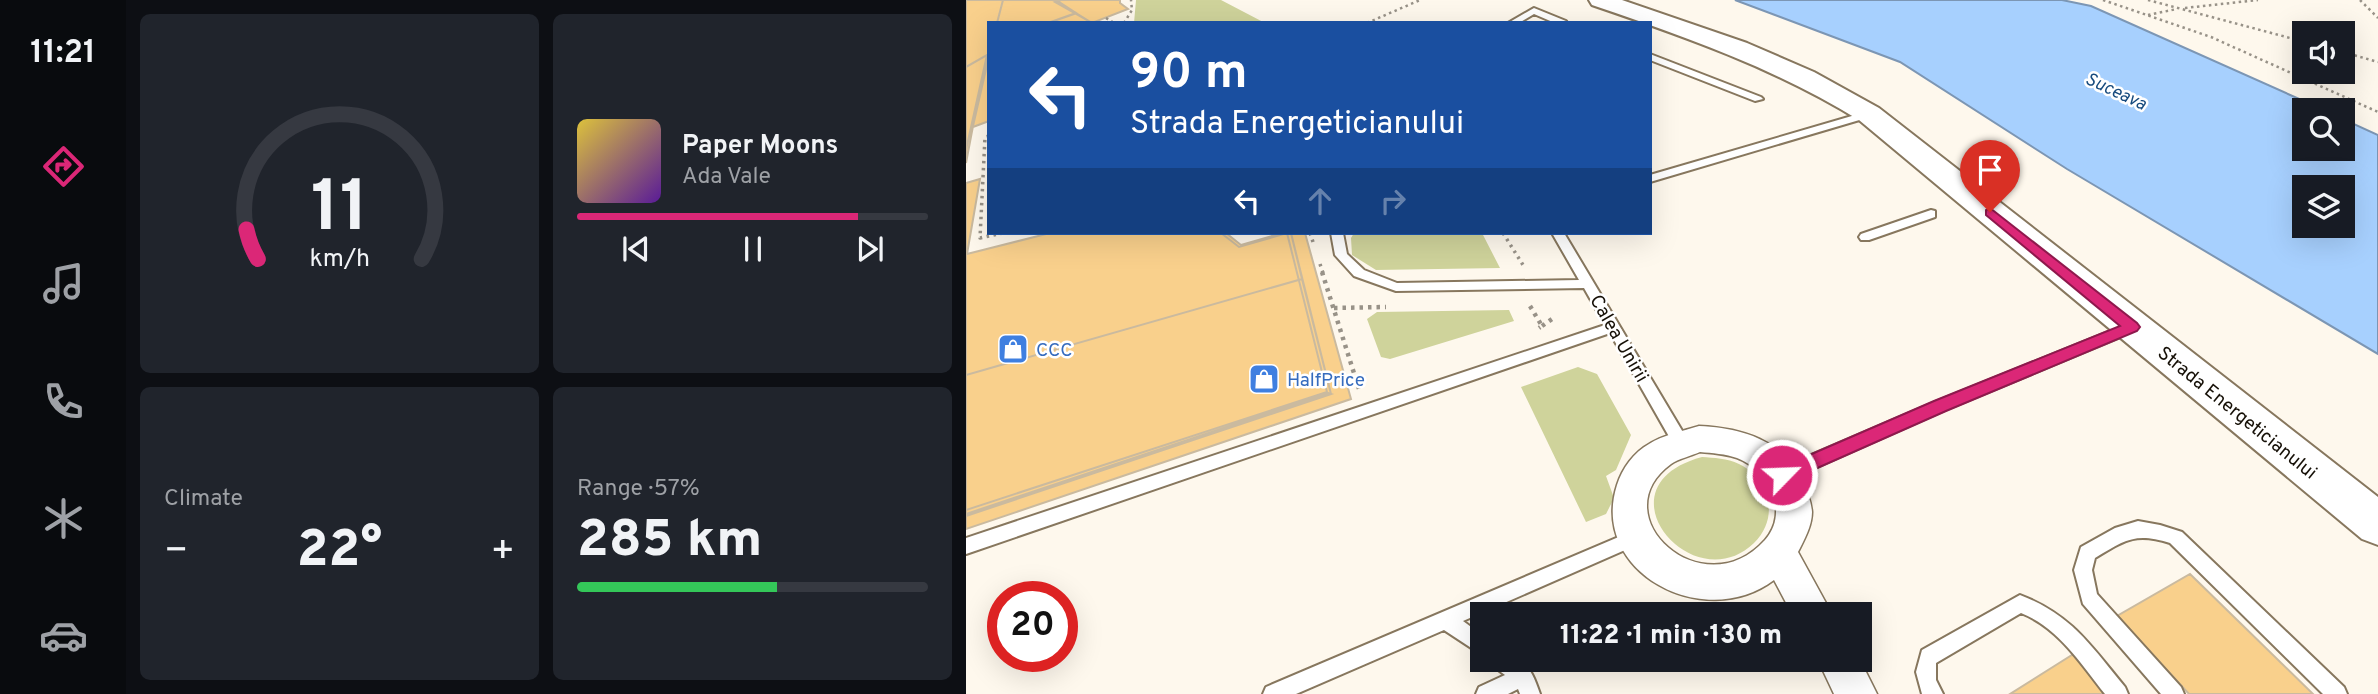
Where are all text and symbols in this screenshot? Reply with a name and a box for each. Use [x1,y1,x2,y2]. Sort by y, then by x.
map controls [2292,21,2355,238]
button: sound [2292,21,2355,84]
text: 11:21 [30,34,96,74]
text: 90 m [1130,44,1248,106]
icon: left [1015,49,1106,140]
water label: Suceava [2081,68,2150,117]
button: search [2292,98,2355,161]
text: Strada Energeticianului [1130,105,1464,145]
text: Paper Moons [682,130,838,163]
pin [1960,140,2020,212]
icon: directions [39,142,88,191]
icon: arrive [1971,151,2009,189]
text: Ada Vale [682,163,771,192]
text: 11 [310,166,369,258]
button: layers [2292,175,2355,238]
icon: left [1228,182,1266,220]
icon: ahead [1301,182,1339,220]
icon: right [1374,182,1412,220]
icon: previous [617,230,655,268]
icon: pause [734,230,772,268]
icon: next [851,230,889,268]
text: km/h [309,244,370,276]
icon: music [39,259,88,308]
street label: Calea Unirii [1584,291,1653,387]
shop icon: CCC [996,332,1030,366]
place label: CCC [1036,339,1073,363]
street label: Strada Energeticianului [2152,342,2321,485]
shop icon: HalfPrice [1247,362,1281,396]
place label: HalfPrice [1287,369,1365,393]
icon: phone [39,377,88,426]
position arrow [1745,438,1819,512]
text: Range · 57% [577,475,700,504]
text: Climate [164,485,243,514]
icon: climate [39,494,88,543]
text: 285 km [577,509,762,575]
text: 22° [297,519,382,585]
text: − [164,528,189,577]
text: + [490,528,515,577]
speed limit sign: 20 [987,581,1078,672]
icon: car [39,611,88,660]
text: 11:22 · 1 min · 130 m [1560,620,1782,653]

